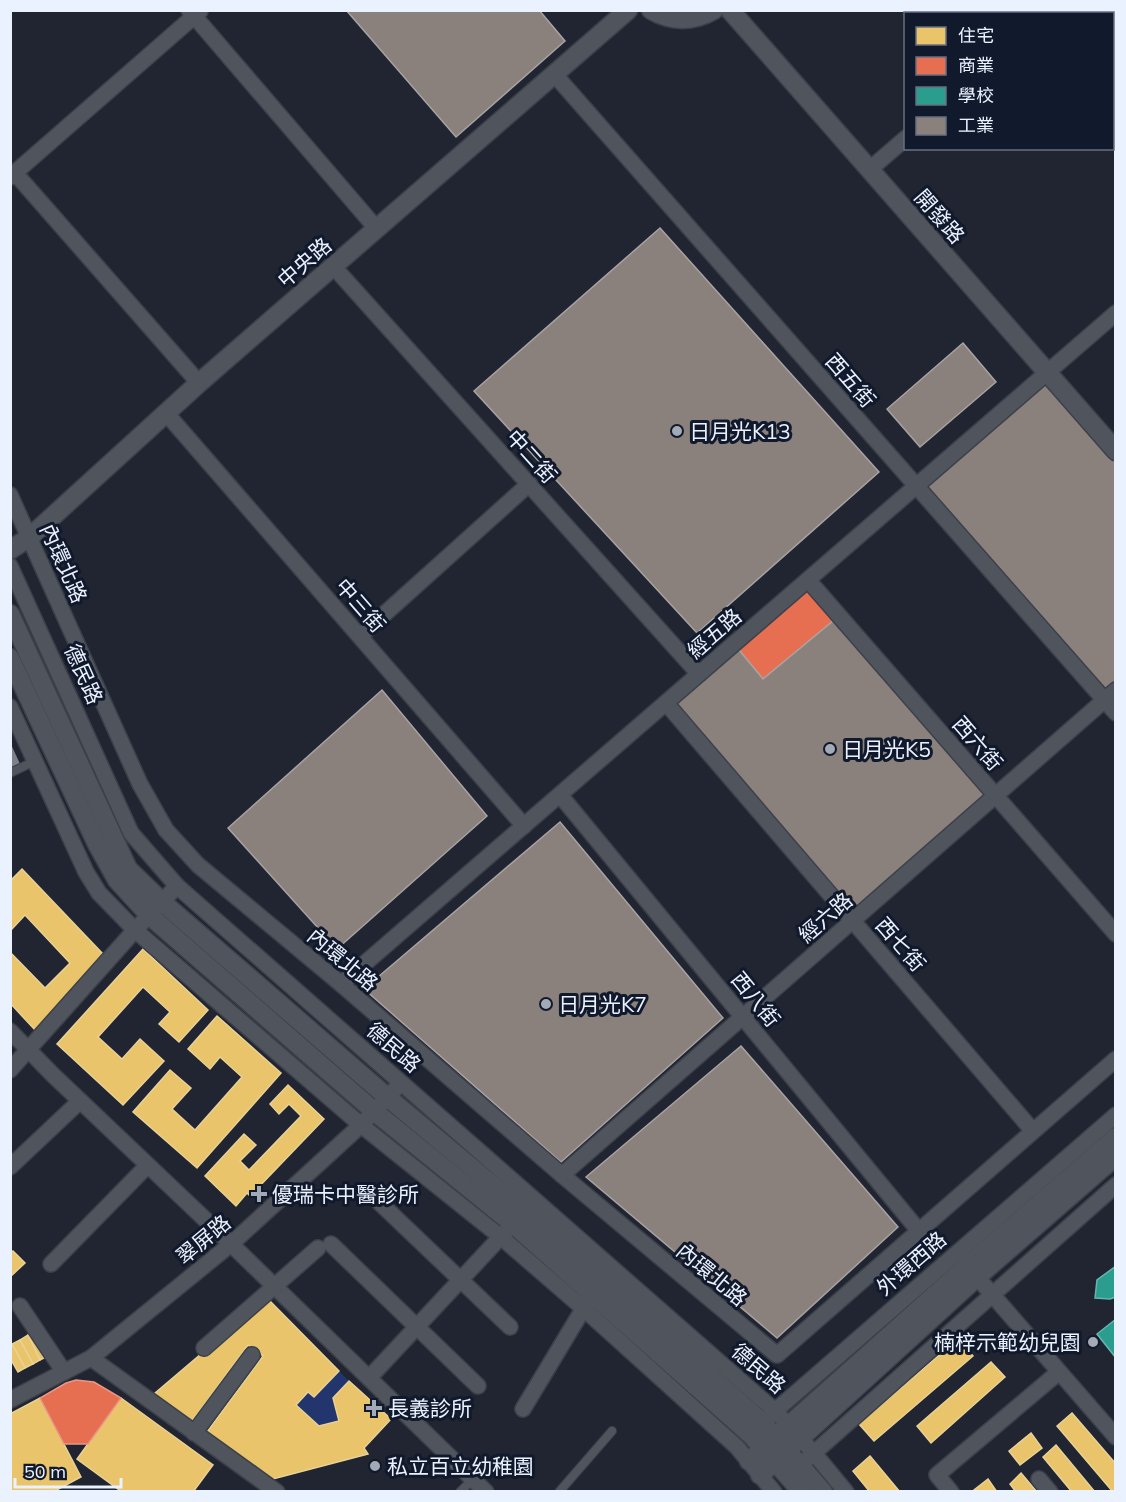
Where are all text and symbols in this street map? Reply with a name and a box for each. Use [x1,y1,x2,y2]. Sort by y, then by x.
legend [904,12,1114,150]
text: 住宅 [958,24,994,47]
text: 商業 [958,54,994,77]
text: 學校 [958,84,994,107]
text: 工業 [958,114,994,137]
street label: 開發路 [910,184,970,248]
street label: 中央路 [272,232,336,292]
street label: 西五街 [821,348,881,412]
place label: 日月光K13 [689,418,791,444]
street label: 中二街 [501,424,563,488]
marker: 日月光K13 [670,424,684,438]
street label: 內環北路 [35,519,93,607]
street label: 中三街 [331,573,391,637]
street label: 經五路 [682,603,746,663]
street label: 德民路 [59,640,109,708]
street label: 西六街 [948,711,1008,775]
place label: 日月光K5 [842,736,931,762]
marker: 日月光K5 [823,742,837,756]
street label: 經六路 [793,887,857,947]
street label: 西七街 [871,912,931,976]
street label: 內環北路 [302,922,384,996]
street label: 西八街 [726,966,786,1032]
place label: 日月光K7 [558,991,647,1017]
marker: 日月光K7 [539,997,553,1011]
street label: 德民路 [362,1017,426,1077]
place label: 優瑞卡中醫診所 [272,1181,419,1207]
marker: 優瑞卡中醫診所 [250,1185,268,1203]
street label: 翠屏路 [171,1209,235,1269]
street label: 外環西路 [871,1226,951,1300]
street label: 內環北路 [671,1237,753,1311]
place label: 楠梓示範幼兒園 [934,1329,1081,1355]
marker: 楠梓示範幼兒園 [1086,1335,1100,1349]
street label: 德民路 [727,1338,791,1398]
place label: 長義診所 [388,1395,472,1421]
marker: 長義診所 [365,1399,383,1417]
scale bar [15,1451,122,1489]
place label: 私立百立幼稚園 [387,1453,534,1479]
marker: 私立百立幼稚園 [368,1459,382,1473]
text: 50 m [24,1460,66,1483]

